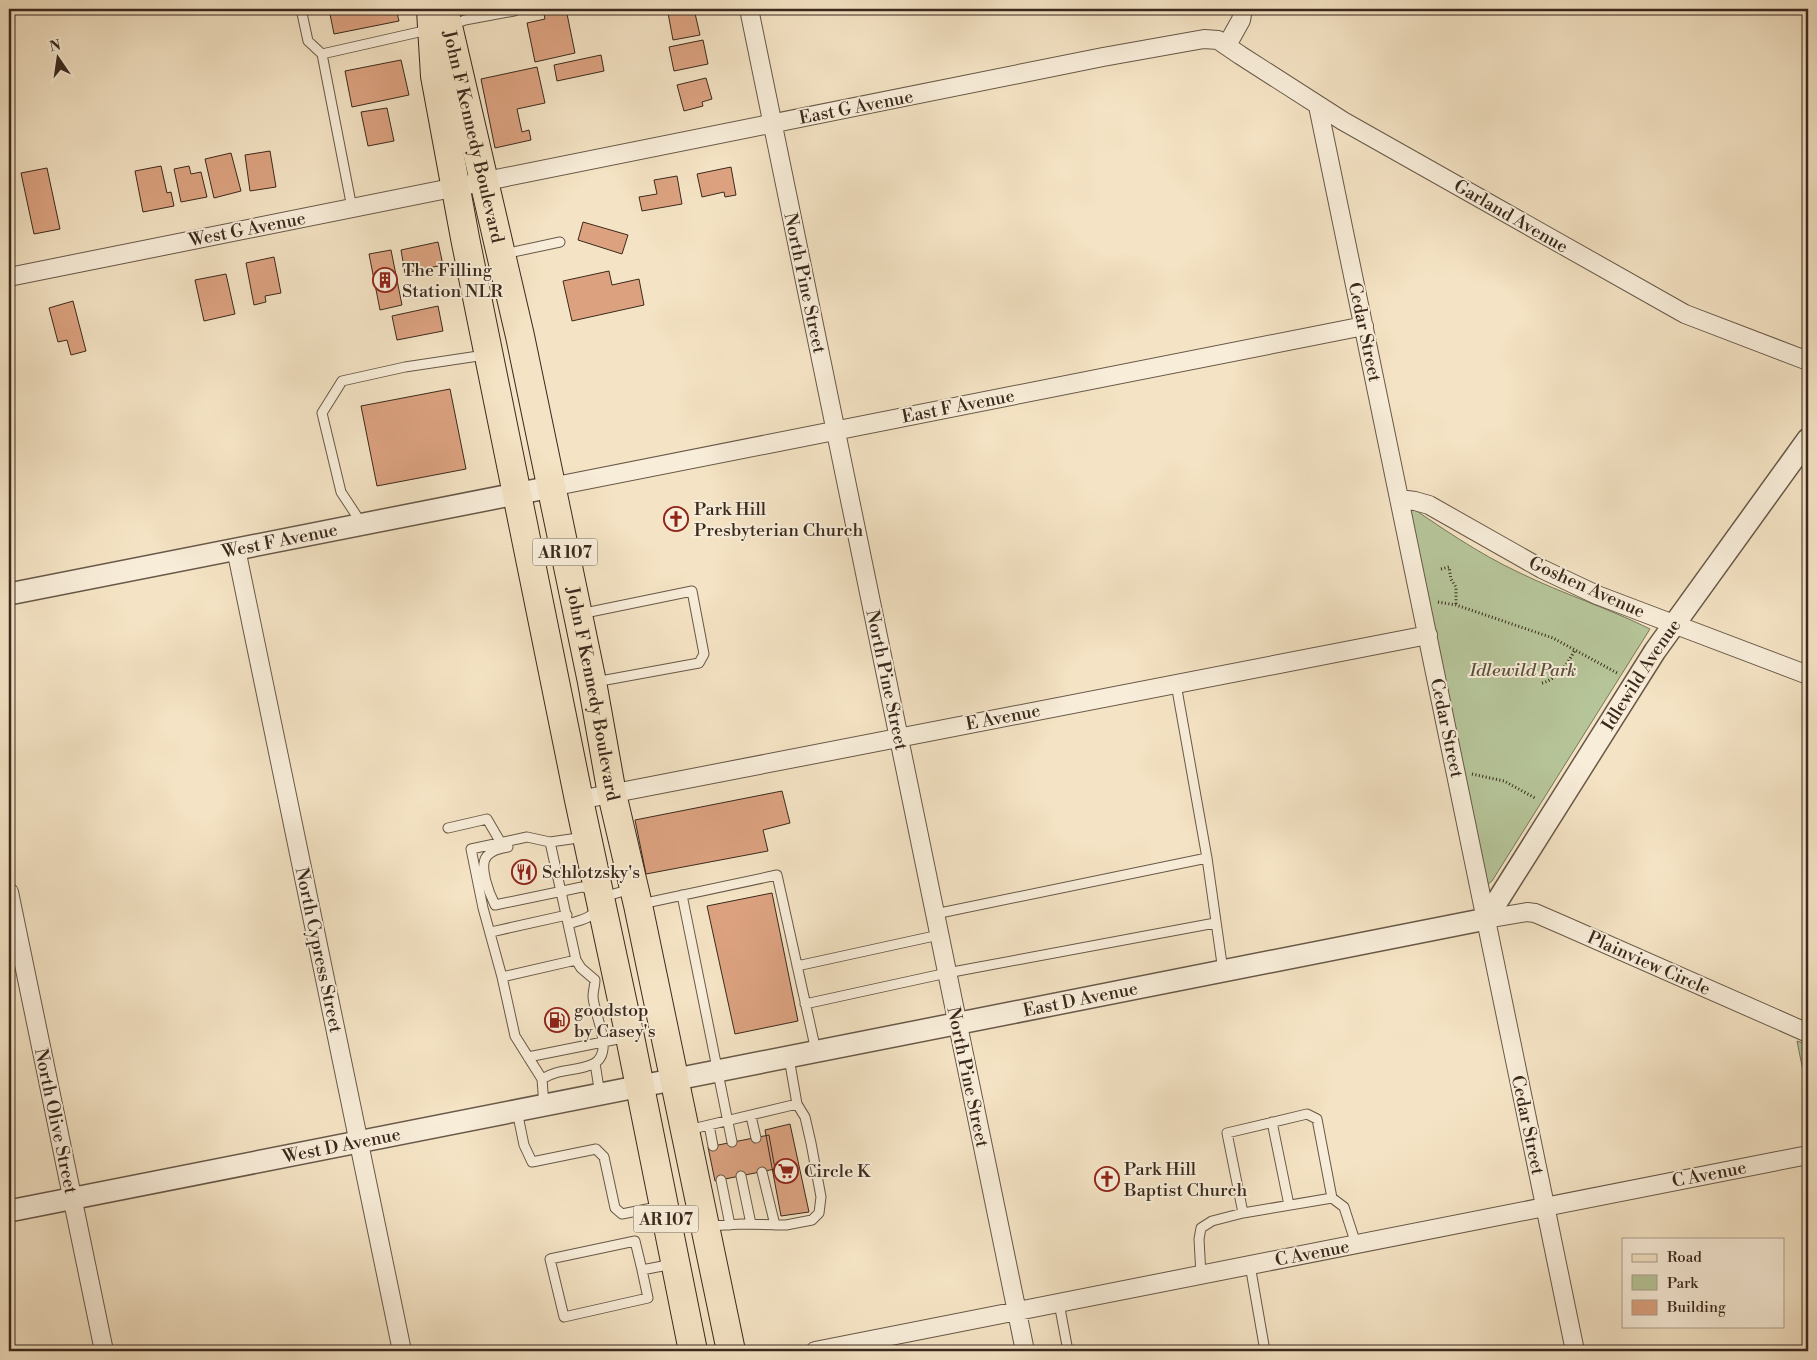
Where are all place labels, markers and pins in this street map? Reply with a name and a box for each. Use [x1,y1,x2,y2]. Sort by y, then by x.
place label: The Filling Station NLR [402,259,503,303]
building icon: The Filling Station NLR [372,267,398,293]
place label: Park Hill Presbyterian Church [694,498,864,542]
church icon: Park Hill Presbyterian Church [663,506,689,532]
restaurant icon: Schlotzsky's [511,859,537,885]
place label: Schlotzsky's [542,861,640,884]
place label: goodstop by Casey's [574,999,656,1043]
fuel station icon: goodstop by Casey's [544,1007,570,1033]
supermarket icon: Circle K [773,1158,799,1184]
place label: Park Hill Baptist Church [1123,1158,1247,1202]
place label: Circle K [804,1160,872,1183]
church icon: Park Hill Baptist Church [1094,1166,1120,1192]

